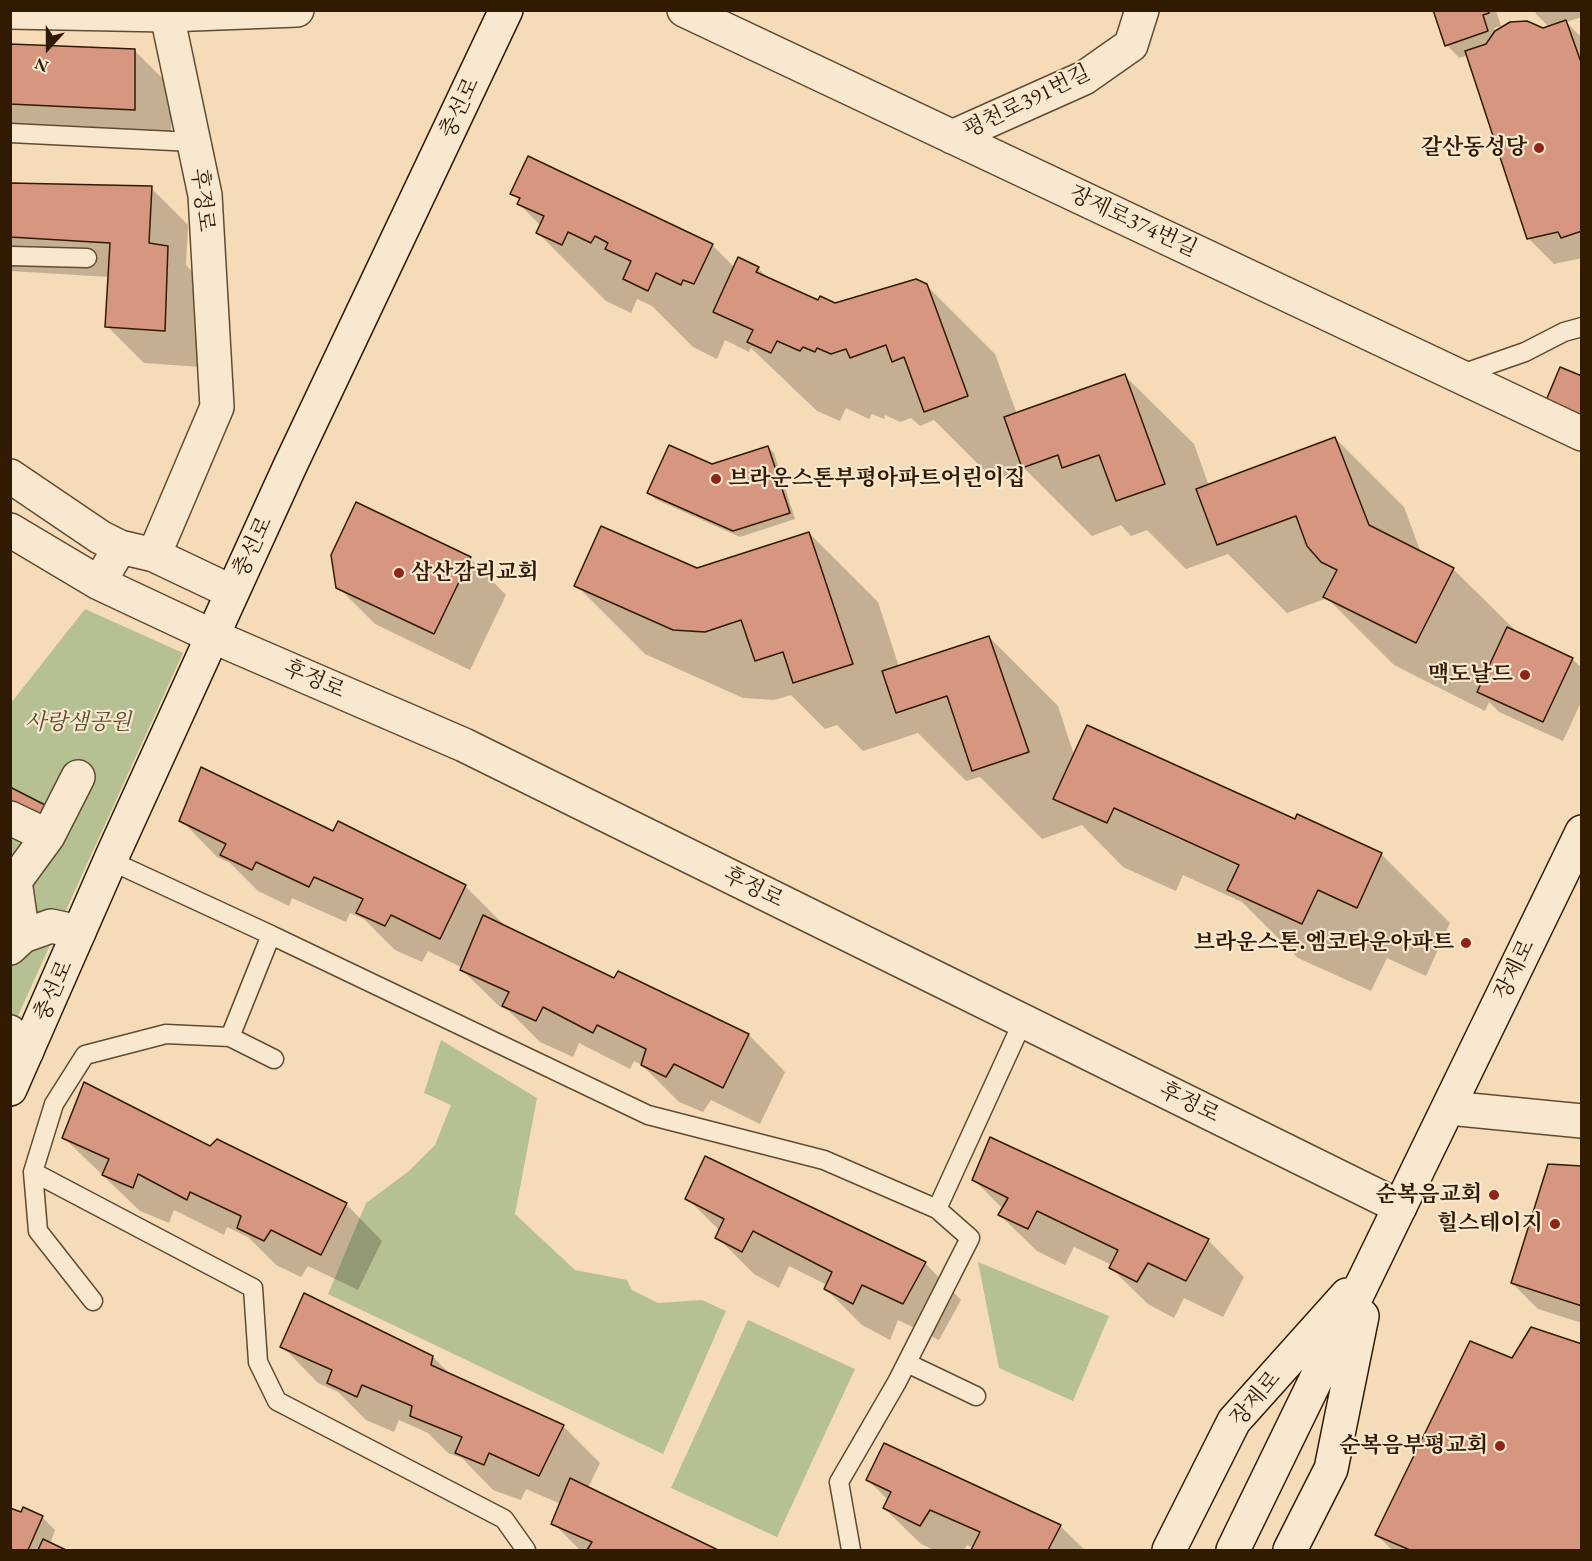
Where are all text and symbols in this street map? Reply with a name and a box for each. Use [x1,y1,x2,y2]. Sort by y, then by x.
north arrow [18,18,78,78]
text: N [32,53,51,77]
street label: 평천로391번길 [959,60,1095,144]
street label: 충선로 [435,74,485,142]
place label: 갈산동성당 [1421,135,1527,161]
marker: 갈산동성당 [1532,141,1546,155]
street label: 후정로 [185,167,219,233]
street label: 장제로374번길 [1065,181,1201,263]
place label: 브라운스톤부평아파트어린이집 [728,466,1026,492]
marker: 브라운스톤부평아파트어린이집 [709,472,723,486]
street label: 충선로 [228,513,278,581]
place label: 삼산감리교회 [411,560,539,586]
marker: 삼산감리교회 [392,566,406,580]
street label: 후정로 [279,655,349,705]
place label: 맥도날드 [1428,662,1513,688]
marker: 맥도날드 [1518,668,1532,682]
park label: 사랑샘공원 [25,710,131,736]
street label: 후정로 [719,862,787,914]
place label: 브라운스톤.엠코타운아파트 [1194,930,1454,956]
marker: 브라운스톤.엠코타운아파트 [1459,936,1473,950]
street label: 장제로 [1489,936,1541,1004]
street label: 충선로 [29,957,79,1025]
street label: 후정로 [1155,1077,1223,1129]
place label: 순복음교회 [1376,1182,1482,1208]
marker: 순복음교회 [1487,1188,1501,1202]
place label: 힐스테이지 [1437,1211,1543,1237]
marker: 힐스테이지 [1548,1217,1562,1231]
street label: 장제로 [1225,1366,1287,1432]
place label: 순복음부평교회 [1339,1433,1488,1459]
marker: 순복음부평교회 [1493,1439,1507,1453]

